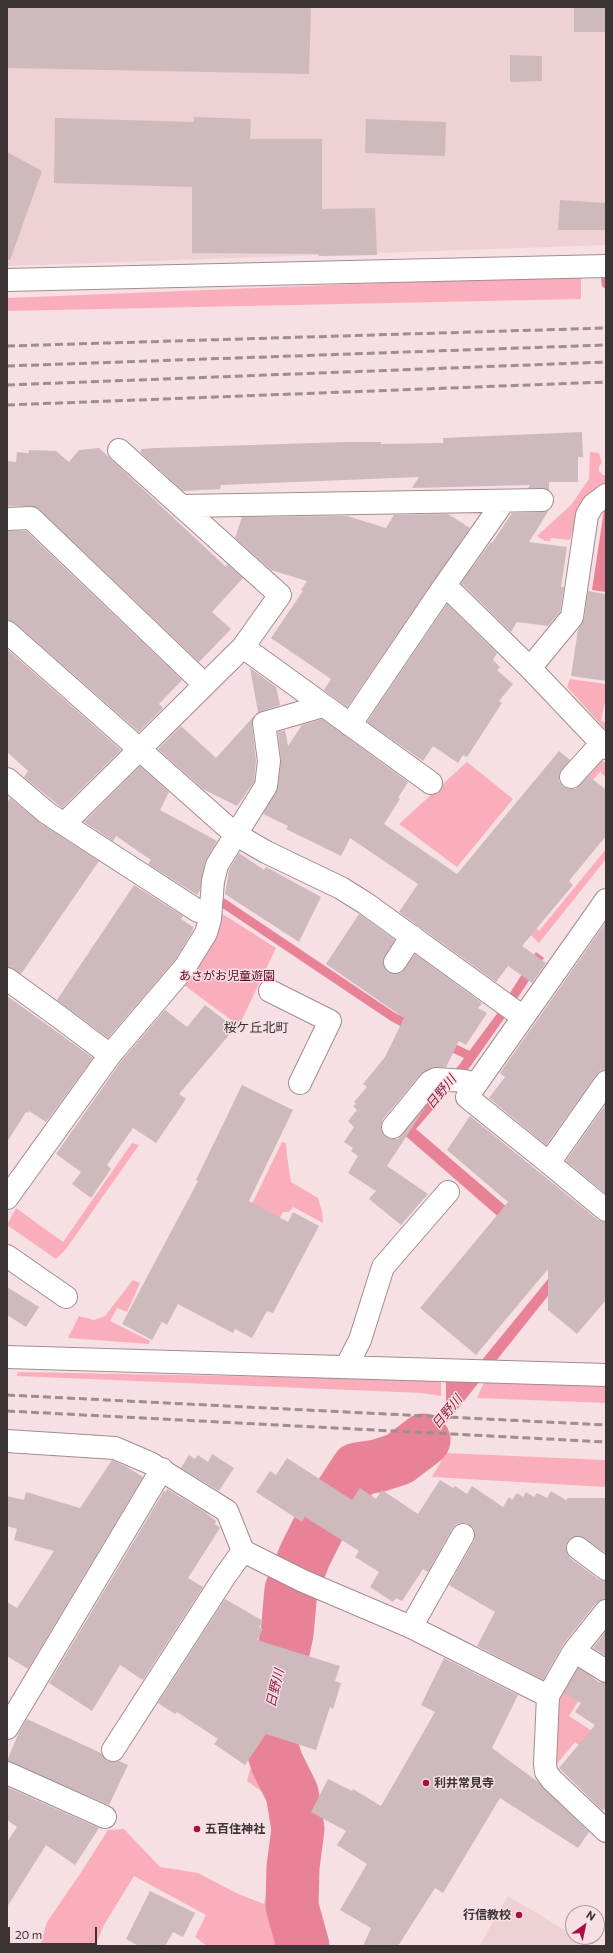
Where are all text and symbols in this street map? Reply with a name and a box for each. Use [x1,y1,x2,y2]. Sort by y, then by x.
park label: あさがお児童遊園 [179,969,275,983]
district label: 桜ケ丘北町 [224,1020,288,1036]
water label: 日野川 [423,1072,459,1112]
water label: 日野川 [429,1392,465,1432]
water label: 日野川 [263,1667,287,1709]
place label: 利井常見寺 [434,1776,494,1790]
marker: 利井常見寺 [421,1778,431,1788]
place label: 五百住神社 [205,1822,265,1836]
marker: 五百住神社 [192,1824,202,1834]
north arrow [565,1905,605,1945]
place label: 行信教校 [463,1908,511,1922]
text: N [584,1908,598,1923]
marker: 行信教校 [514,1910,524,1920]
scale bar [10,1919,99,1945]
text: 20 m [15,1927,42,1941]

